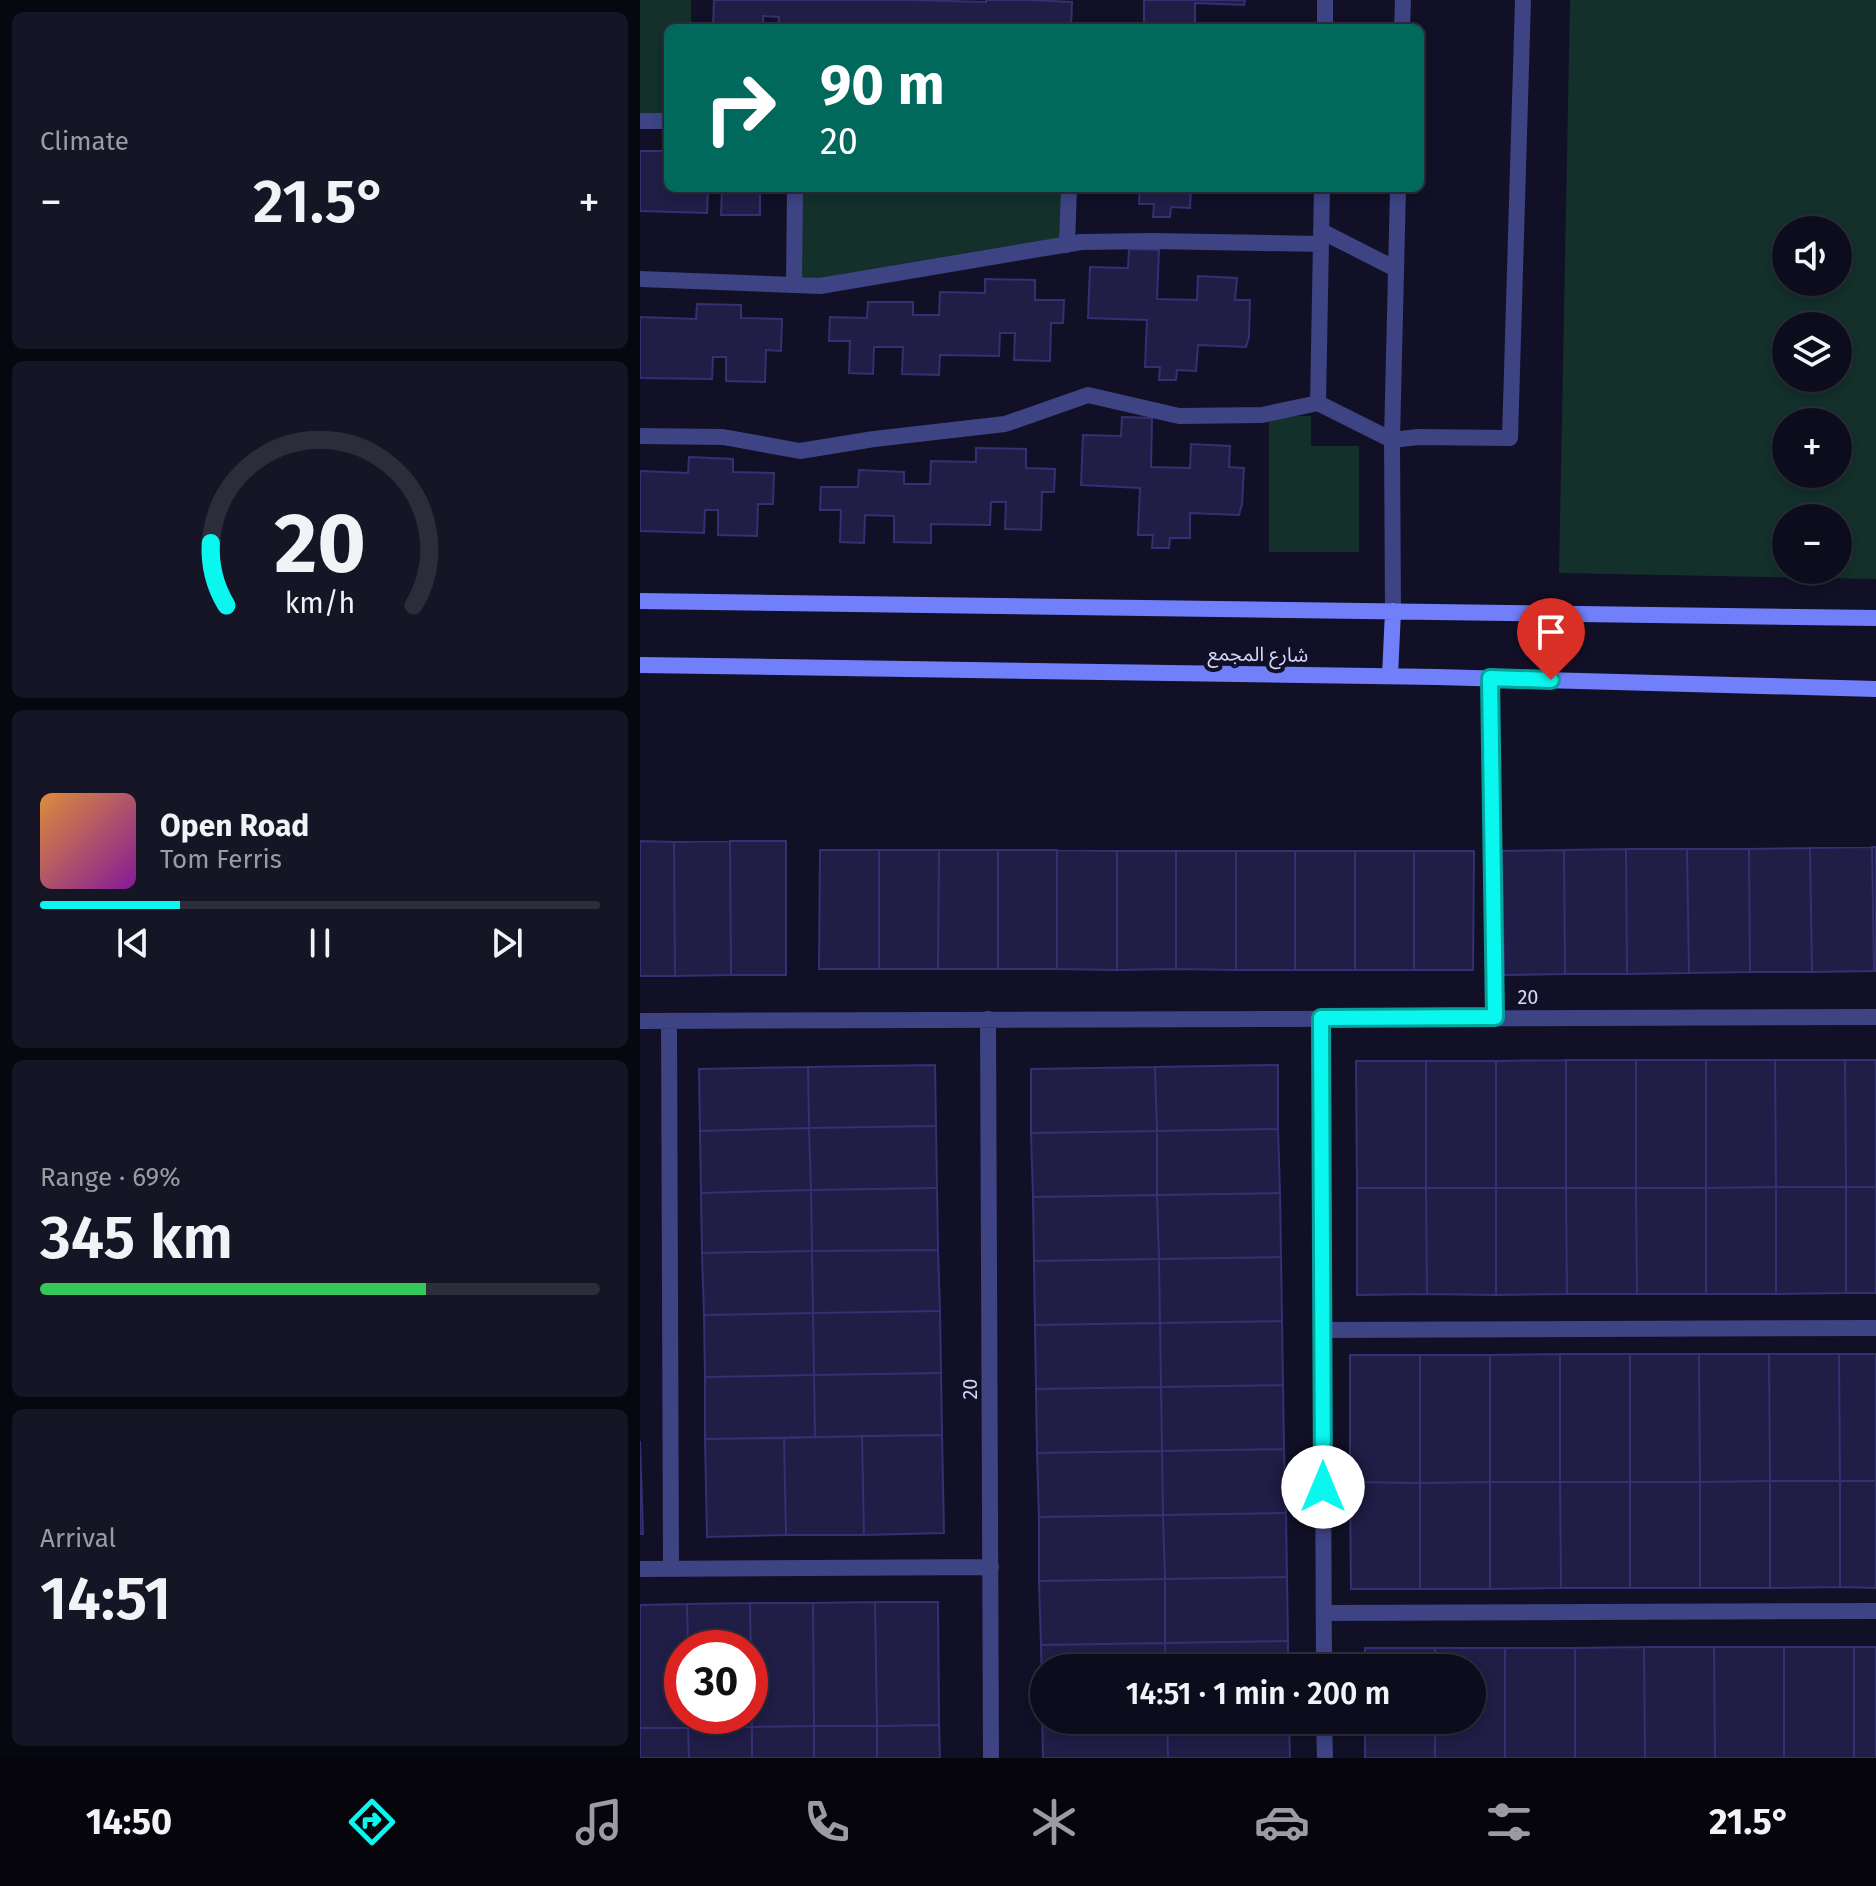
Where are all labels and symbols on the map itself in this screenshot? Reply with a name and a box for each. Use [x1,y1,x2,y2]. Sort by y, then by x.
pin [1517,598,1585,680]
street label: شارع المجمع [1207,641,1309,670]
street label: 20 [1517,985,1539,1009]
street label: 20 [958,1378,982,1400]
position arrow [1281,1445,1365,1529]
speed limit sign: 30 [664,1630,768,1734]

